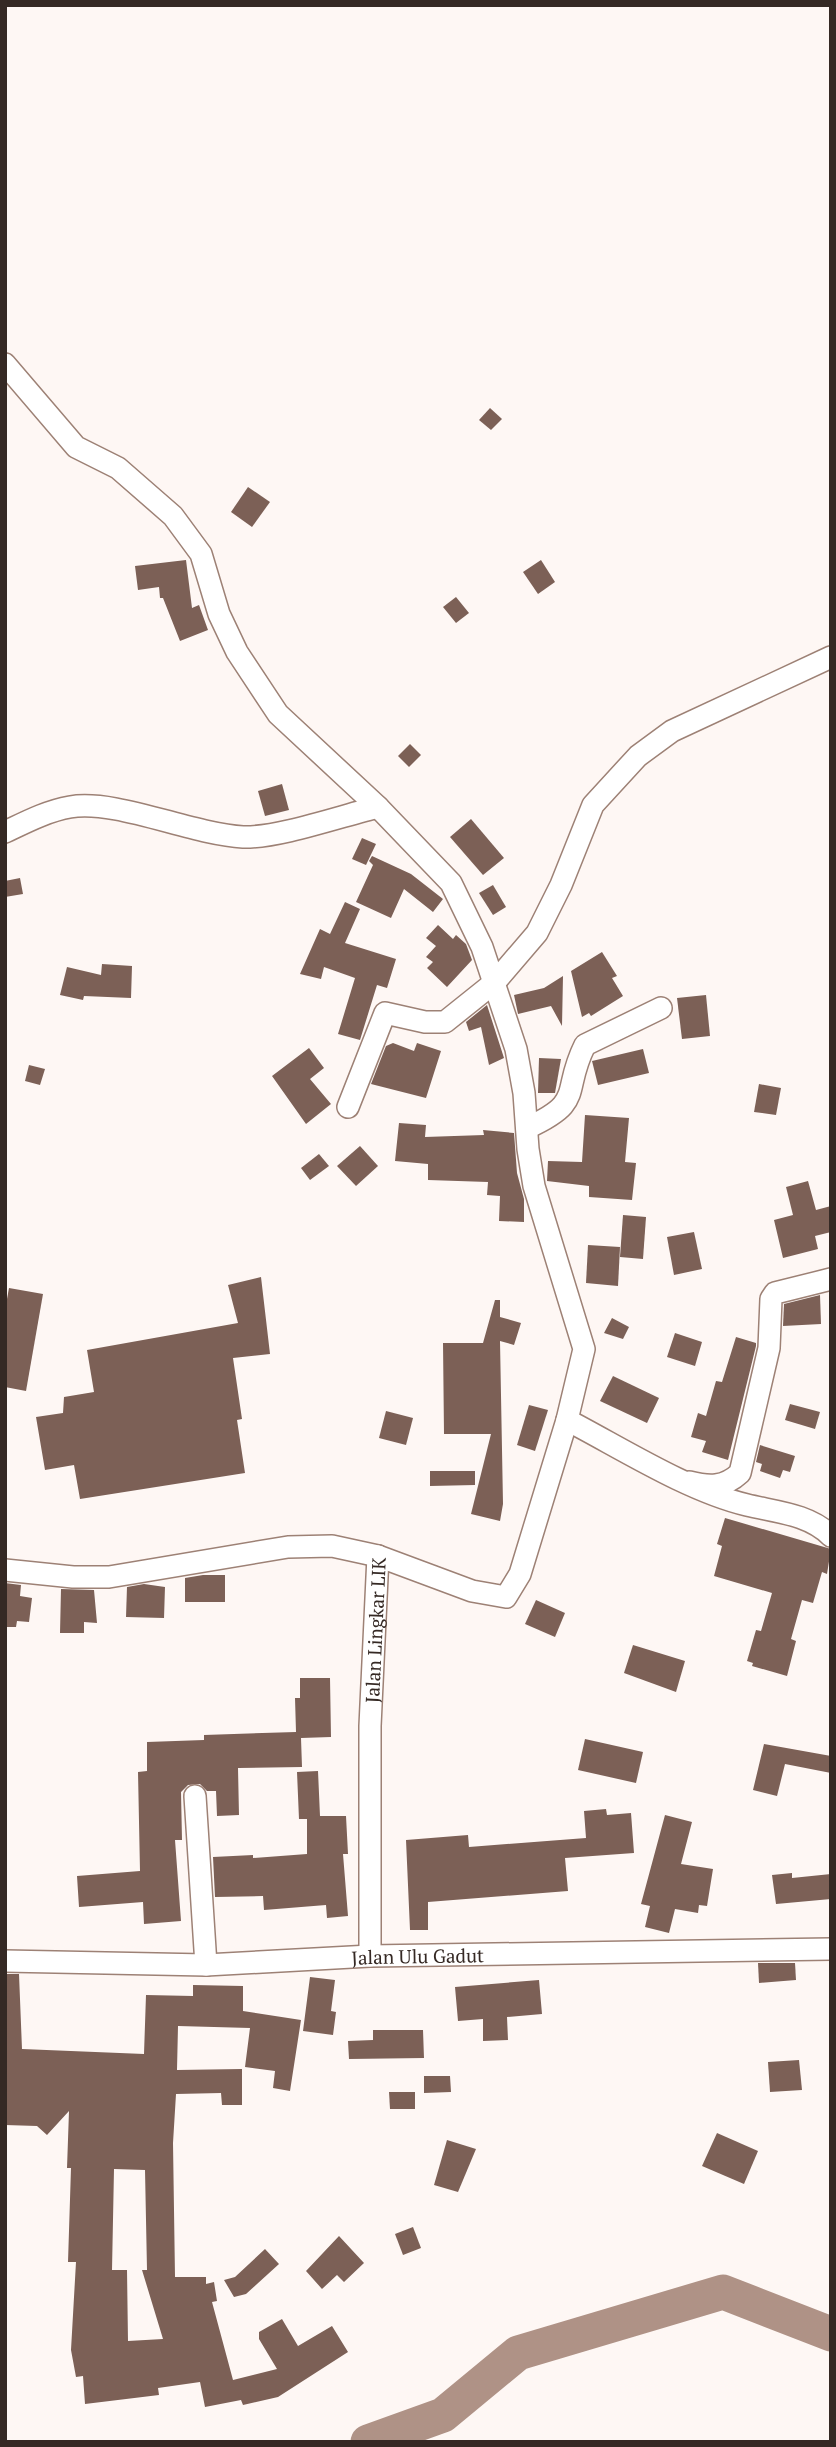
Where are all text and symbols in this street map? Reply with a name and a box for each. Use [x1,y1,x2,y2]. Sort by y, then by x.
street label: Jalan Lingkar LIK [359,1556,390,1703]
street label: Jalan Ulu Gadut [351,1942,484,1970]

